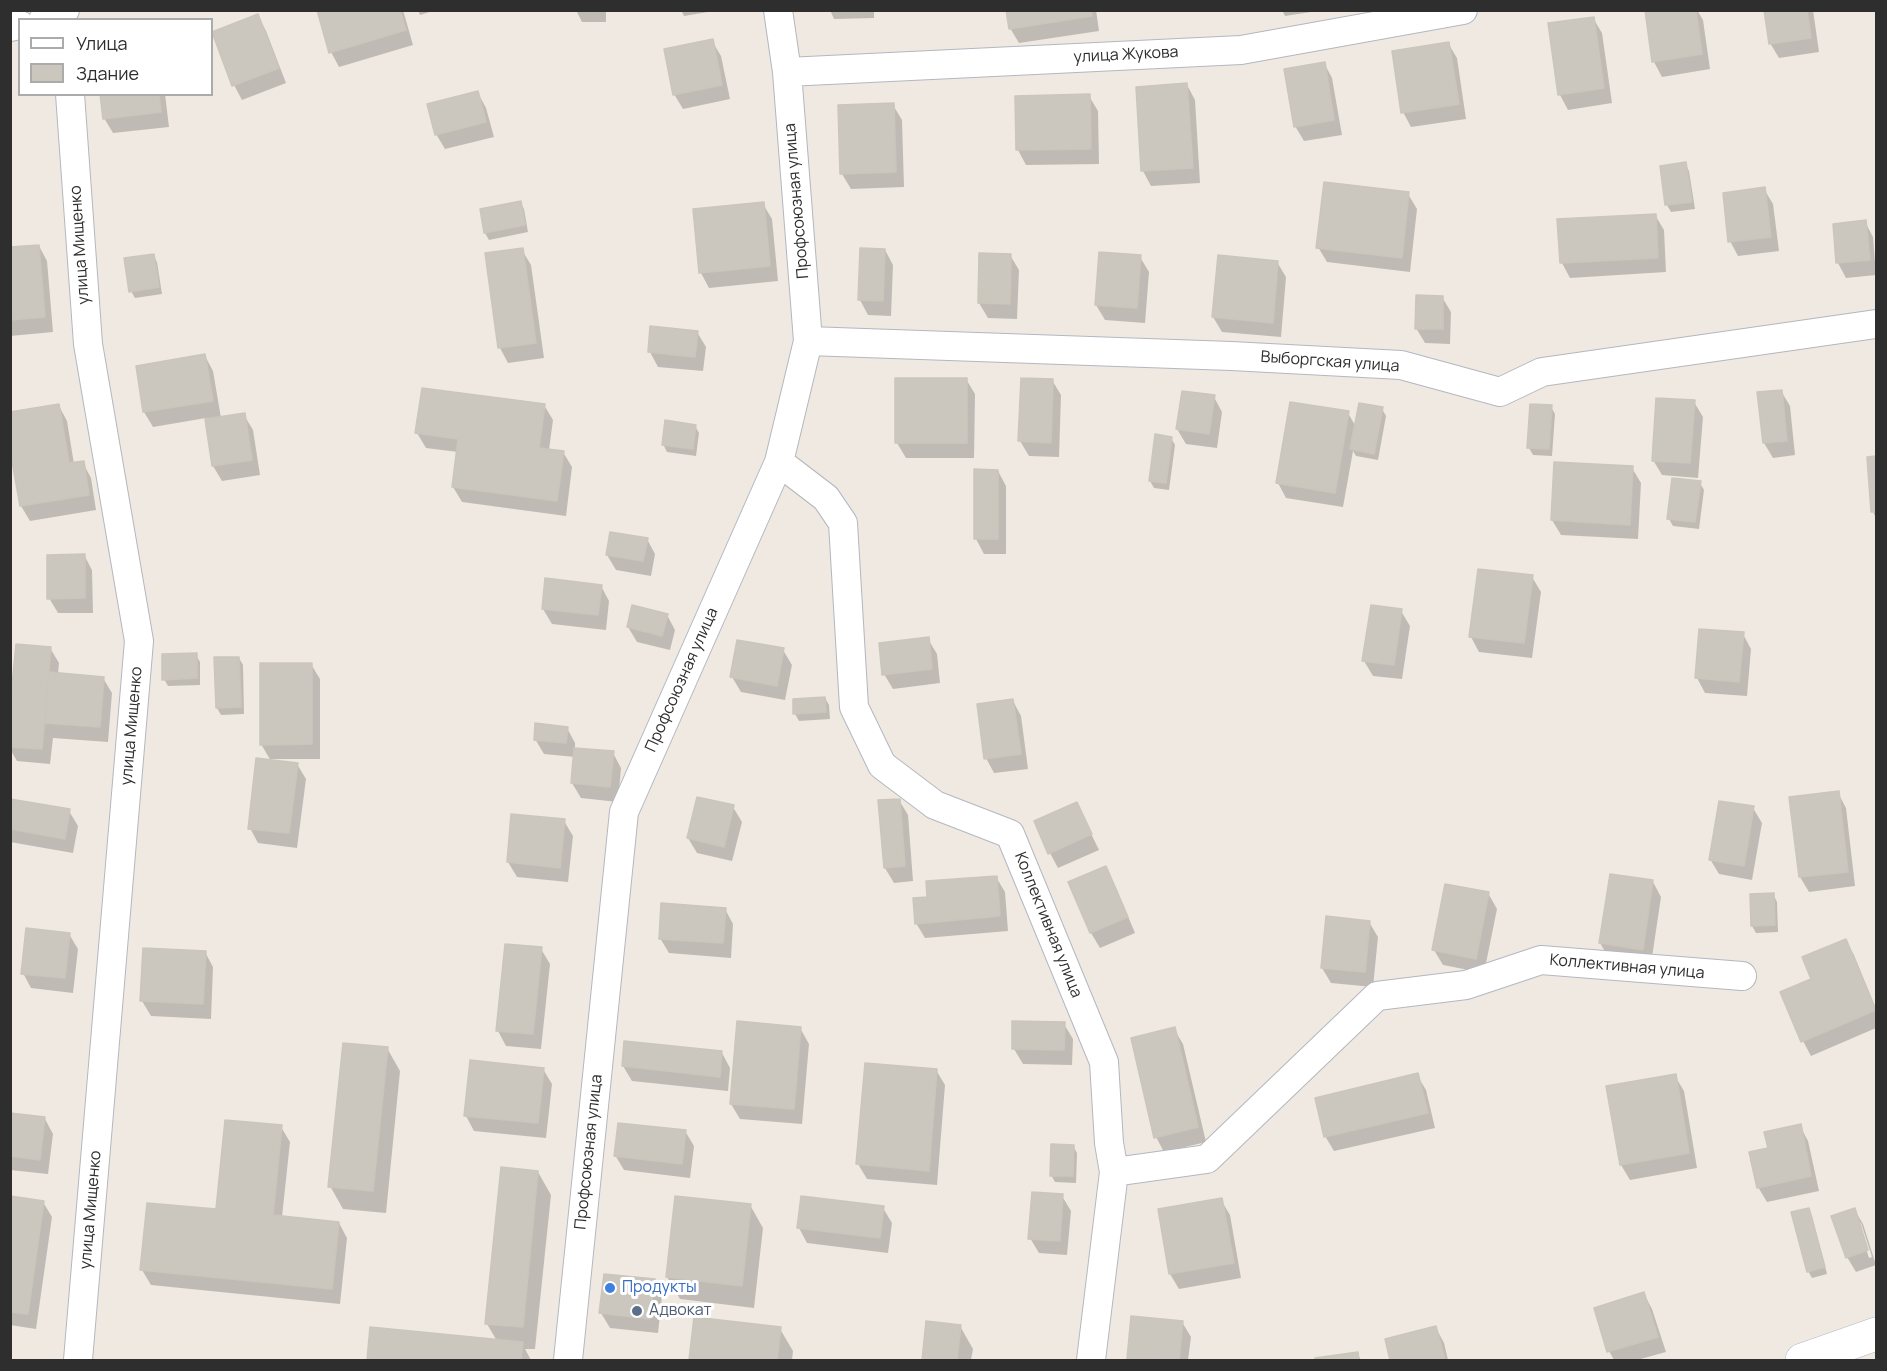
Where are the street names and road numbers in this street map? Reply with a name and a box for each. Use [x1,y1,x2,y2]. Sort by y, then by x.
street label: улица Жукова [1073,43,1179,67]
street label: Профсоюзная улица [781,123,813,279]
street label: улица Мищенко [66,185,94,305]
street label: Выборгская улица [1260,348,1400,376]
street label: Профсоюзная улица [642,605,722,755]
street label: улица Мищенко [117,666,147,786]
street label: Коллективная улица [1010,849,1086,1001]
street label: Коллективная улица [1549,951,1705,983]
street label: Профсоюзная улица [571,1074,607,1230]
street label: улица Мищенко [76,1150,106,1270]

